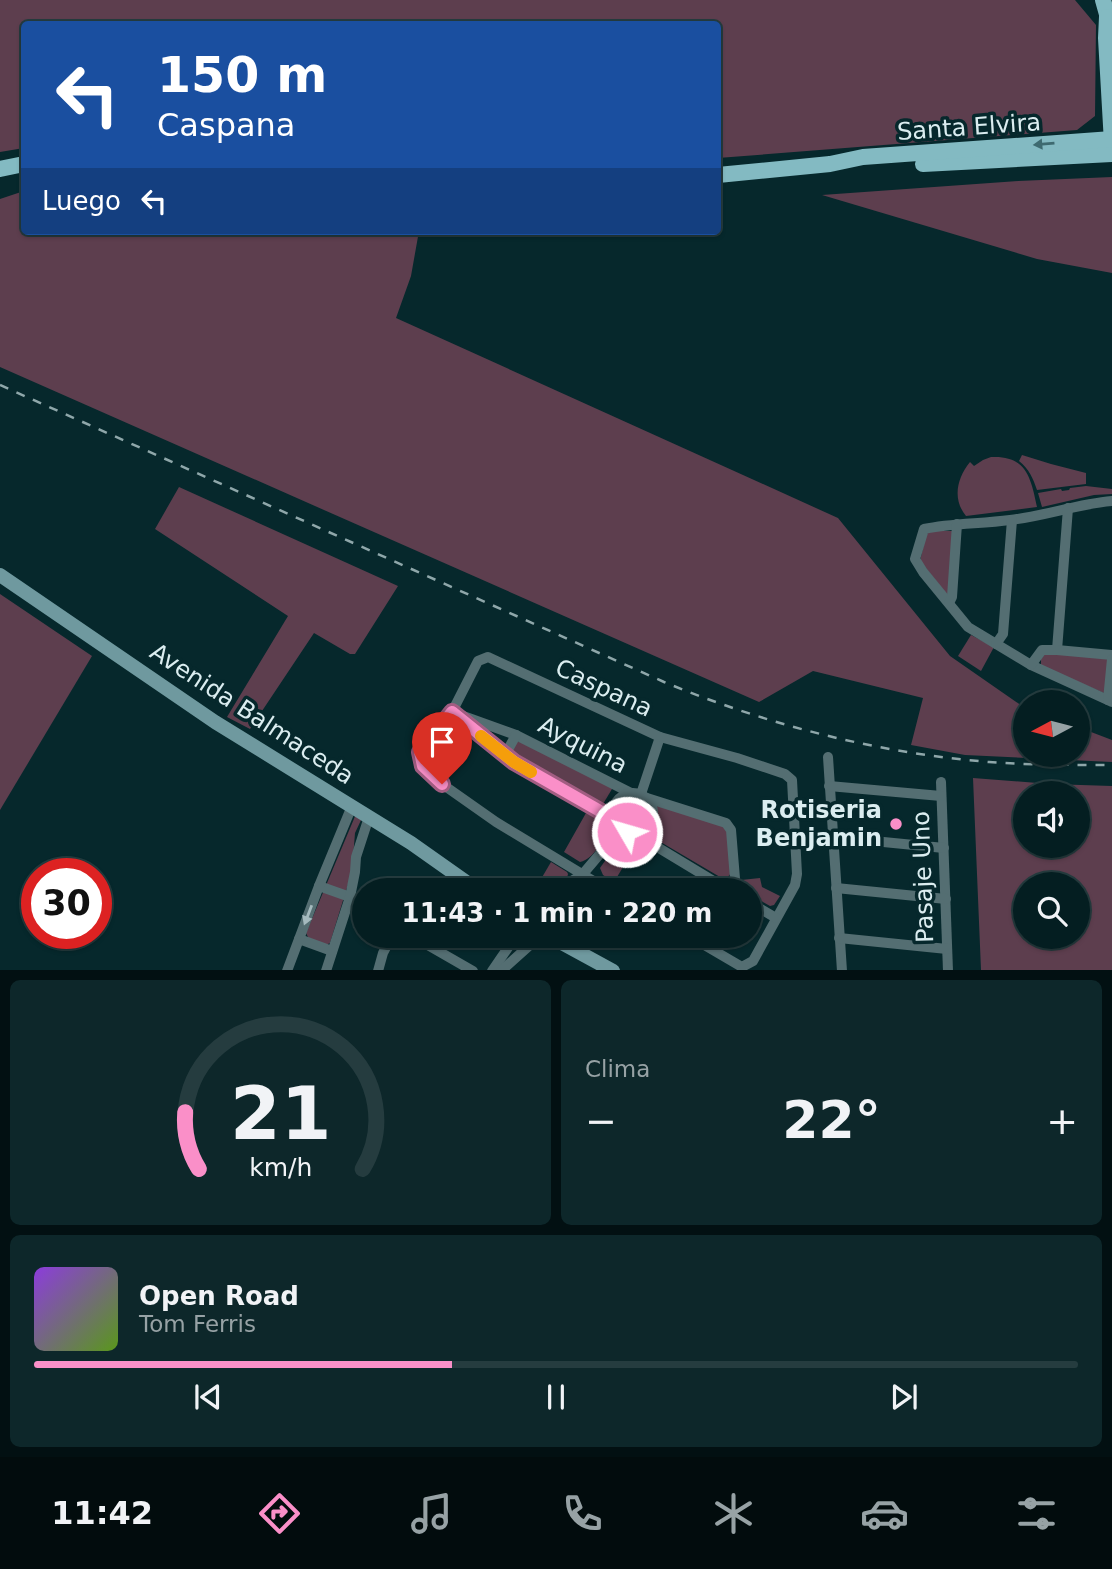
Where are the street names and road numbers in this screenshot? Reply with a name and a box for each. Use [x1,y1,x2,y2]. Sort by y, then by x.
street label: Santa Elvira [896,108,1042,146]
street label: Avenida Balmaceda [145,638,359,790]
street label: Caspana [551,653,657,723]
street label: Ayquina [534,711,632,779]
street label: Pasaje Uno [907,811,939,943]

